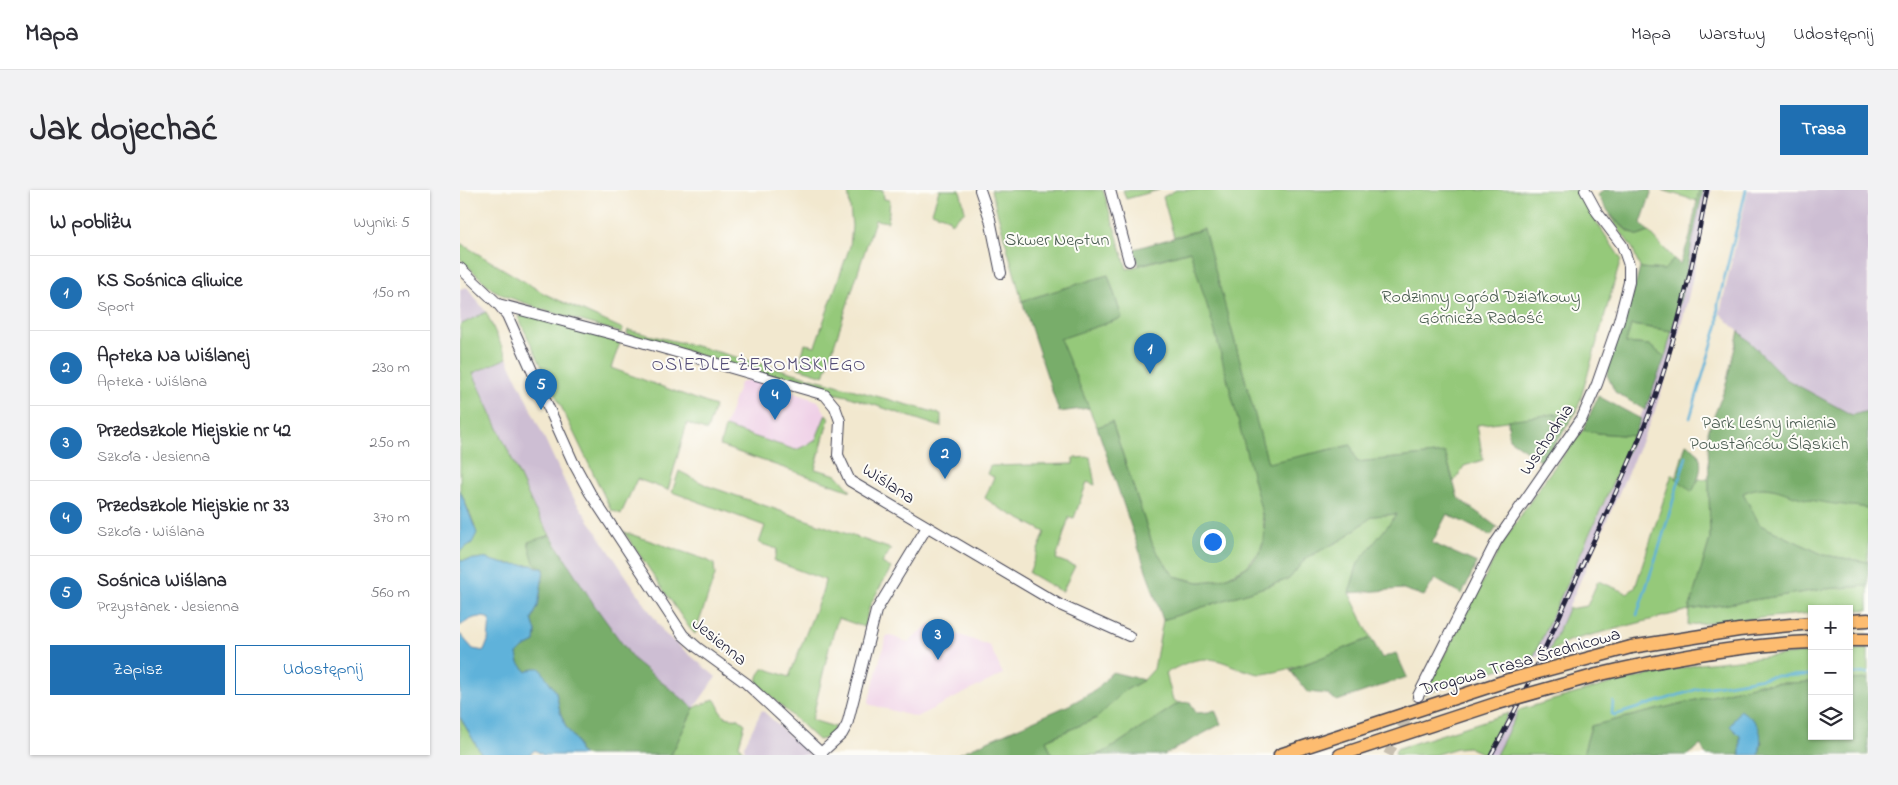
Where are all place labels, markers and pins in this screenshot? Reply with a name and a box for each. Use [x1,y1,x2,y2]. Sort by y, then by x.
pin: 1 [1134,333,1166,374]
pin: 5 [525,369,557,410]
pin: 4 [759,379,791,420]
pin: 2 [929,438,961,479]
pin: 3 [922,619,954,660]

